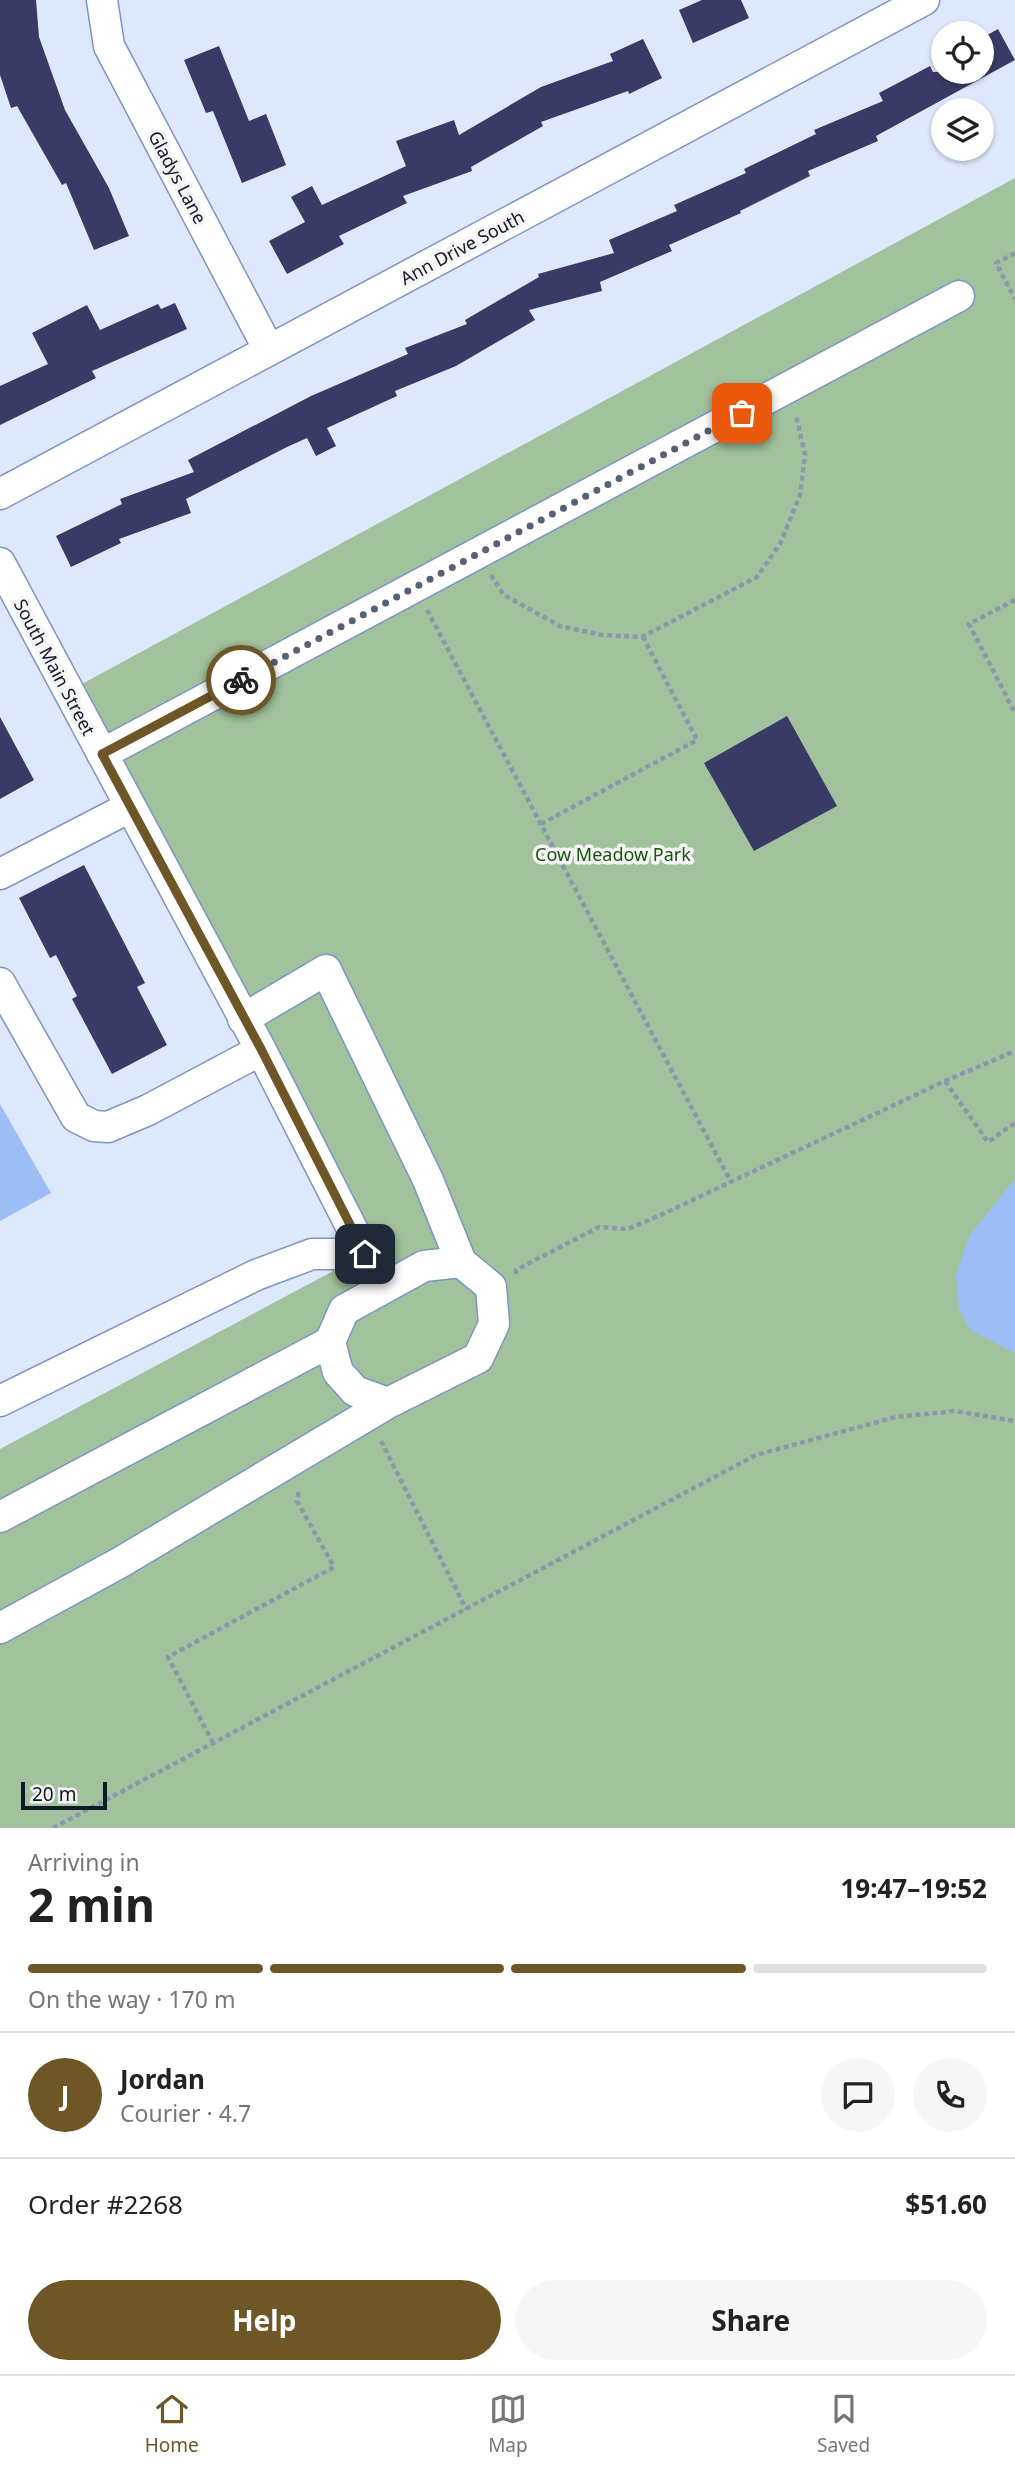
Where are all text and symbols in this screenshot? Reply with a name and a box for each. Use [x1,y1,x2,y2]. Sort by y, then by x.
map controls [931,21,994,161]
button: locate [931,21,994,84]
button: layers [931,98,994,161]
street label: Gladys Lane [143,126,213,228]
street label: Ann Drive South [396,204,528,290]
pin [712,383,772,443]
icon: bag [723,394,761,432]
street label: South Main Street [9,595,101,740]
courier [206,645,276,715]
icon: bike [222,661,260,699]
park label: Cow Meadow Park [535,842,691,866]
pin [335,1224,395,1284]
icon: home [346,1235,384,1273]
scale bar [21,1779,107,1811]
text: 20 m [32,1781,76,1807]
text: Arriving in [28,1846,140,1878]
text: 19:47–19:52 [840,1870,987,1906]
text: 2 min [28,1873,155,1935]
text: On the way · 170 m [28,1983,235,2015]
button: chat [821,2058,895,2132]
button: phone [913,2058,987,2132]
text: Jordan [120,2061,205,2097]
text: J [61,2077,69,2113]
text: Courier · 4.7 [120,2097,251,2129]
text: Order #2268 [28,2186,183,2222]
text: $51.60 [905,2186,987,2222]
button: Help [28,2280,501,2360]
button: Share [515,2280,987,2360]
tab: Home [145,2390,199,2458]
tab: Map [488,2390,528,2458]
tab: Saved [817,2390,870,2458]

